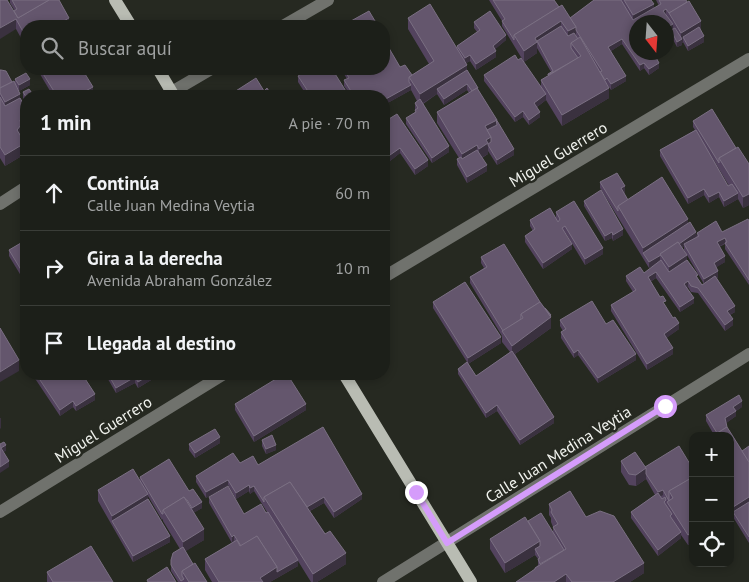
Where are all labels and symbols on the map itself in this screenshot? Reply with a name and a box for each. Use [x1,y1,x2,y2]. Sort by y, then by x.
north arrow [629,15,674,60]
street label: Miguel Guerrero [505,117,611,191]
street label: Miguel Guerrero [51,391,155,467]
route start [654,395,677,418]
street label: Calle Juan Medina Veytia [481,401,635,507]
route end [405,481,428,504]

